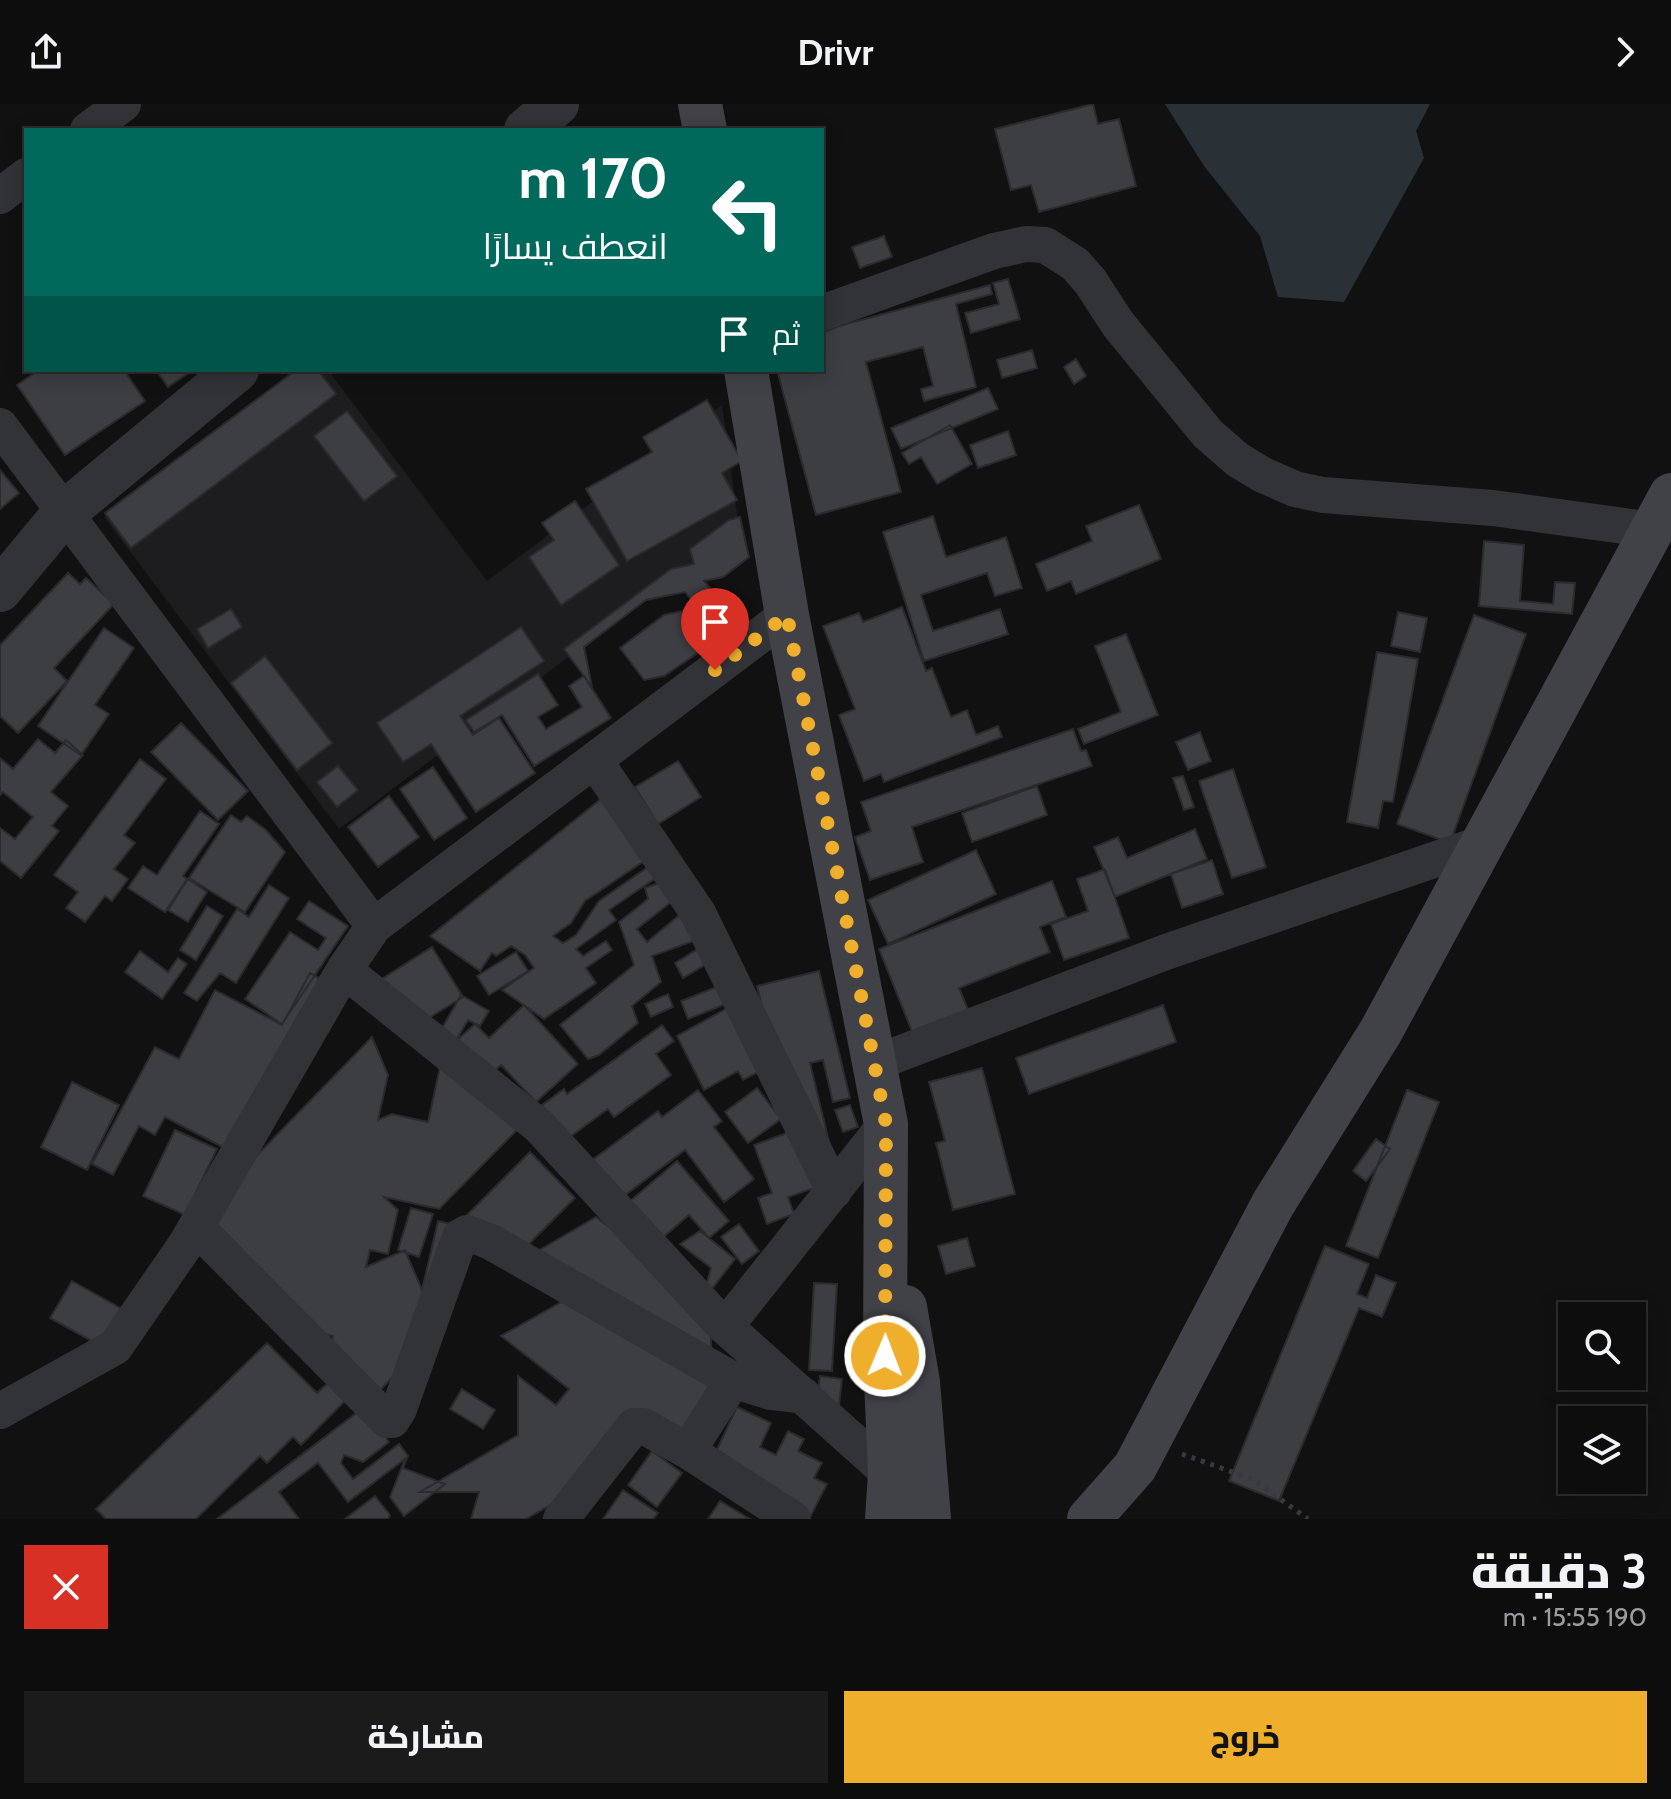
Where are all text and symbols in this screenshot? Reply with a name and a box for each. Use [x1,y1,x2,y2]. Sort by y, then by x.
icon: share [24,30,68,74]
text: Drivr [798,30,873,74]
icon: forward [1603,30,1647,74]
text: 170 m [518,144,668,212]
icon: left [696,160,800,264]
text: انعطف يسارًا [482,224,668,268]
icon: arrive [712,312,756,356]
text: ثم [772,316,800,353]
pin [681,588,749,670]
icon: arrive [693,600,737,644]
map controls [1558,1302,1646,1494]
button: search [1558,1302,1646,1390]
position arrow [843,1314,927,1398]
button: layers [1558,1406,1646,1494]
text: 3 دقيقة [1471,1542,1647,1600]
button: close [24,1545,108,1629]
text: 190 m · 15:55 [1503,1601,1647,1633]
button: مشاركة [24,1691,828,1783]
button: خروج [844,1691,1647,1783]

